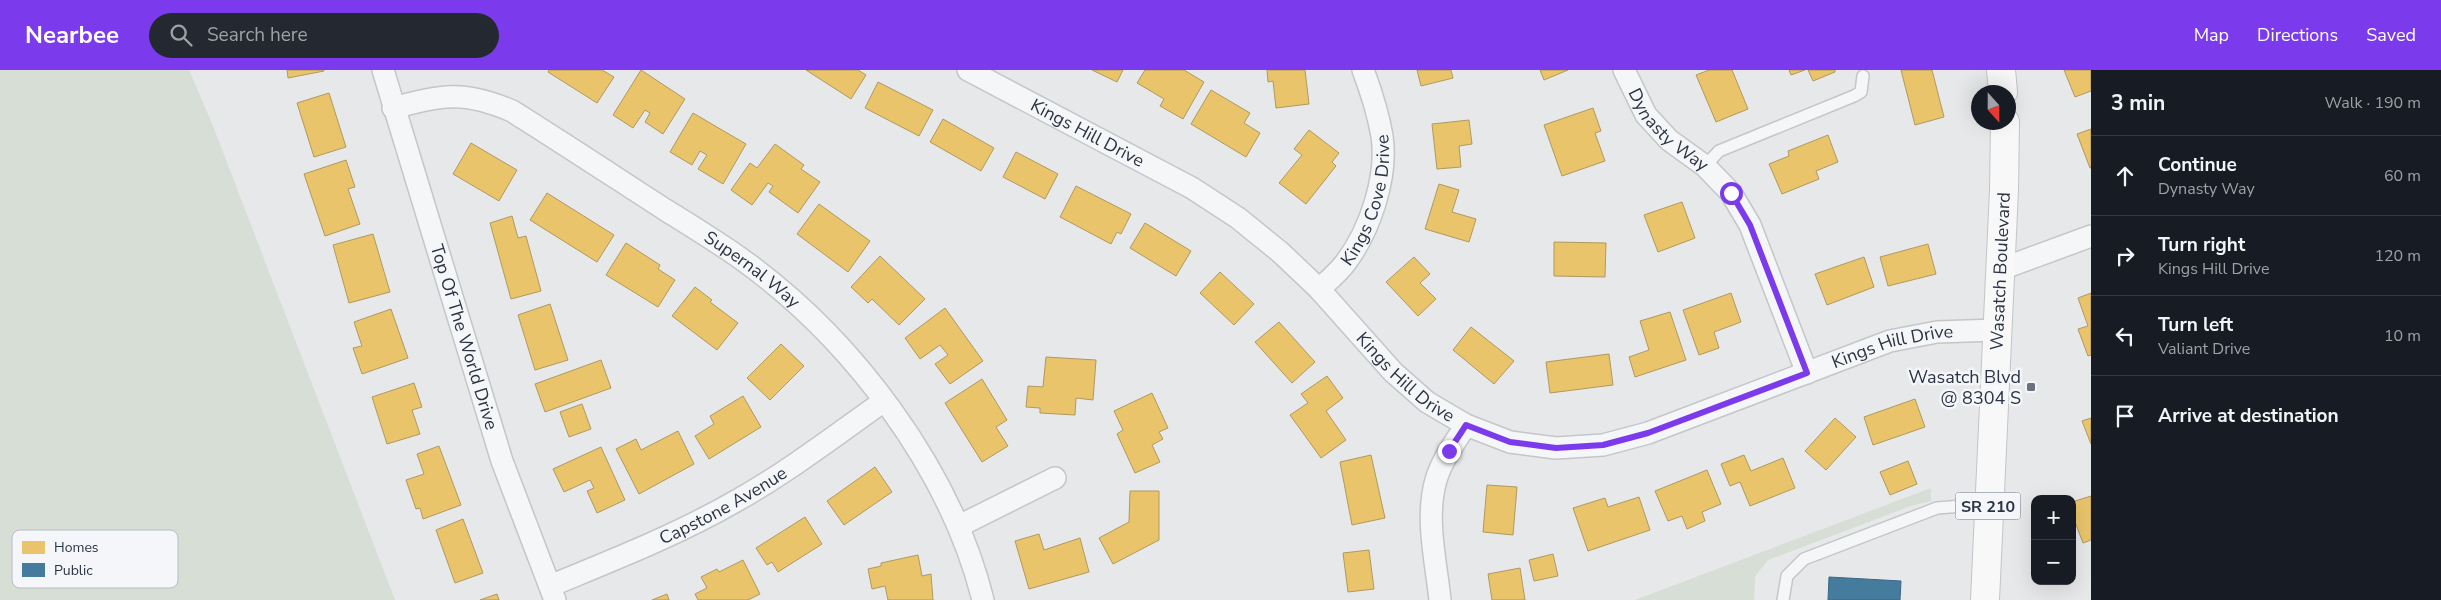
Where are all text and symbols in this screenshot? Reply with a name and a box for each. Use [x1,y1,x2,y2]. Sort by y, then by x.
search box [149,13,499,58]
text: Nearbee [25,19,119,51]
icon: search [167,21,195,49]
text: Search here [207,22,308,48]
text: Map [2194,23,2229,47]
text: Directions [2257,23,2338,47]
text: Saved [2366,23,2416,47]
street label: Dynasty Way [1623,84,1714,177]
north arrow [1971,85,2016,130]
text: 3 min [2111,89,2165,117]
text: Walk · 190 m [2325,92,2421,114]
street label: Kings Hill Drive [1026,93,1149,173]
street label: Kings Cove Drive [1335,133,1395,270]
text: Continue [2158,152,2237,178]
icon: ahead [2111,162,2139,190]
text: 60 m [2384,165,2421,187]
text: Dynasty Way [2158,178,2255,200]
route start [1720,182,1743,205]
street label: Wasatch Boulevard [1985,192,2016,351]
street label: Supernal Way [699,225,806,314]
text: Turn right [2158,232,2245,258]
street label: Top Of The World Drive [425,241,504,433]
icon: right [2111,242,2139,270]
text: 120 m [2374,245,2421,267]
text: Kings Hill Drive [2158,258,2269,280]
text: Turn left [2158,312,2233,338]
street label: Kings Hill Drive [1828,319,1953,374]
icon: left [2111,322,2139,350]
text: 10 m [2384,325,2421,347]
street label: Kings Hill Drive [1351,327,1459,428]
text: Valiant Drive [2158,338,2250,360]
place label: Wasatch Blvd @ 8304 S [1908,365,2021,410]
marker: Wasatch Blvd @ 8304 S [2025,381,2037,393]
icon: arrive [2111,402,2139,430]
text: Arrive at destination [2158,403,2339,429]
route end [1438,440,1461,463]
street label: Capstone Avenue [655,461,792,550]
road number: SR 210 [1956,492,2020,520]
map controls [2031,495,2076,585]
button: + [2031,495,2076,540]
legend [12,530,178,588]
text: Homes [54,538,99,557]
button: − [2031,540,2076,585]
text: Public [54,561,93,580]

